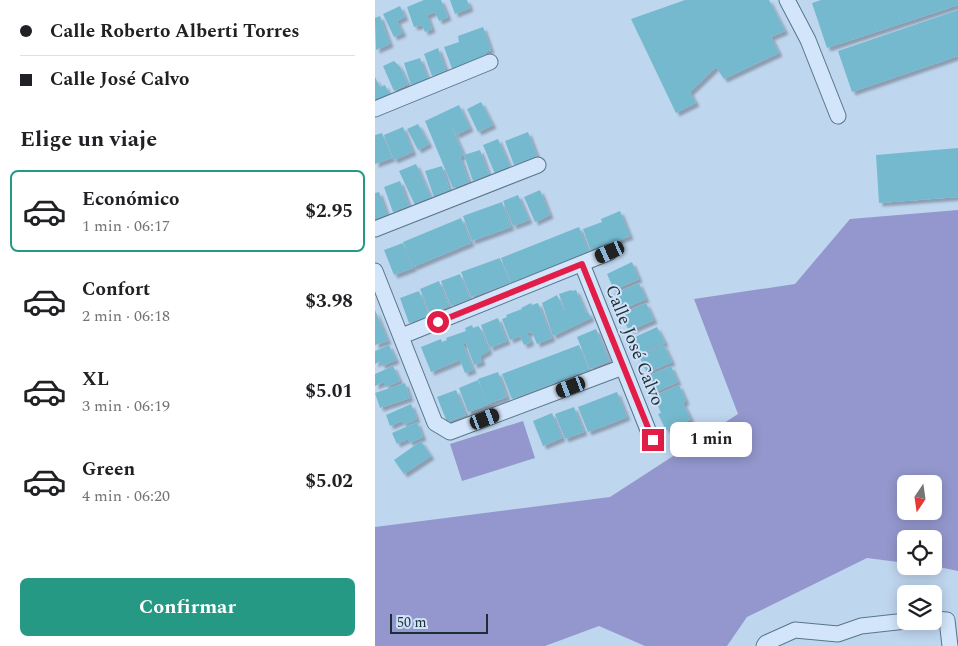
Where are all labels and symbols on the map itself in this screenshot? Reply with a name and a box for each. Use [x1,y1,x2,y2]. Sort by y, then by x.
car [593,239,626,265]
street label: Calle José Calvo [598,281,671,410]
route start [427,311,449,333]
car [554,375,587,399]
car [468,407,501,431]
callout: 1 min [671,422,753,458]
route end [642,429,664,451]
north arrow [897,475,943,520]
scale bar [390,611,487,634]

